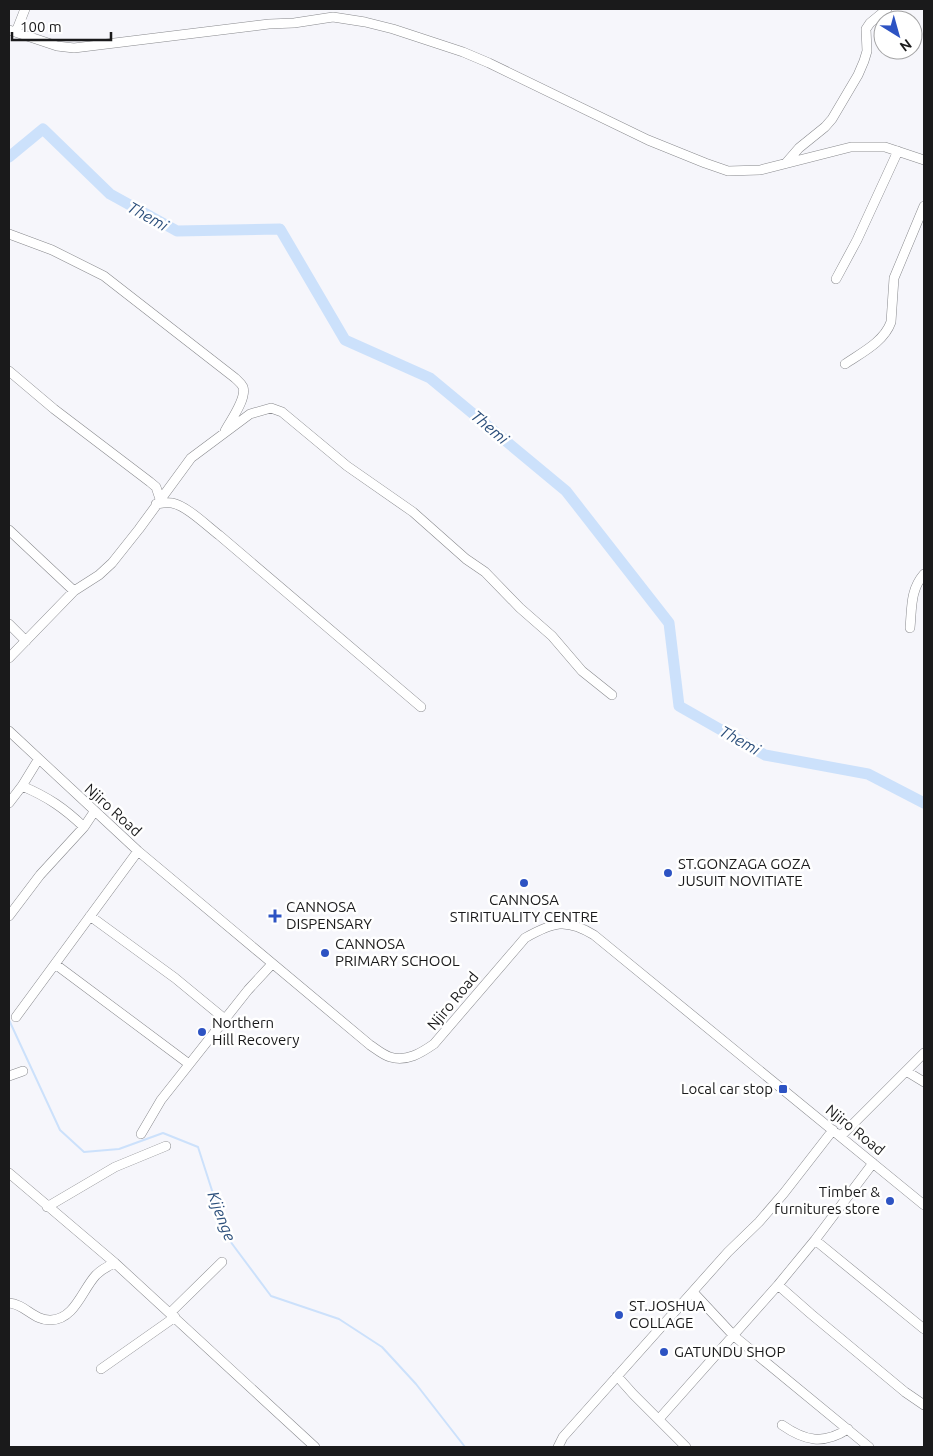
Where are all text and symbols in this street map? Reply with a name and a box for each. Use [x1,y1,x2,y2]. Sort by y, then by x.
scale bar [12,10,111,42]
north arrow [873,10,923,60]
text: 100 m [20,18,62,35]
text: N [897,36,915,55]
water label: Themi [125,198,172,235]
water label: Themi [468,406,513,448]
water label: Themi [717,722,764,759]
street label: Njiro Road [81,780,145,840]
place label: ST.GONZAGA GOZA JUSUIT NOVITIATE [678,855,811,889]
marker: ST.GONZAGA GOZA JUSUIT NOVITIATE [662,867,674,879]
marker: CANNOSA STIRITUALITY CENTRE [518,877,530,889]
place label: CANNOSA STIRITUALITY CENTRE [450,891,598,925]
place label: CANNOSA DISPENSARY [286,898,372,932]
marker: CANNOSA DISPENSARY [268,909,282,923]
place label: CANNOSA PRIMARY SCHOOL [335,935,460,969]
marker: CANNOSA PRIMARY SCHOOL [319,947,331,959]
street label: Njiro Road [423,968,482,1033]
place label: Northern Hill Recovery [212,1014,299,1048]
marker: Northern Hill Recovery [196,1026,208,1038]
place label: Local car stop [681,1080,773,1097]
marker: Local car stop [777,1083,789,1095]
street label: Njiro Road [823,1101,888,1158]
place label: Timber & furnitures store [774,1183,880,1217]
water label: Kijenge [204,1189,240,1243]
marker: Timber & furnitures store [884,1195,896,1207]
place label: ST.JOSHUA COLLAGE [629,1297,706,1331]
marker: ST.JOSHUA COLLAGE [613,1309,625,1321]
place label: GATUNDU SHOP [674,1343,785,1360]
marker: GATUNDU SHOP [658,1346,670,1358]

